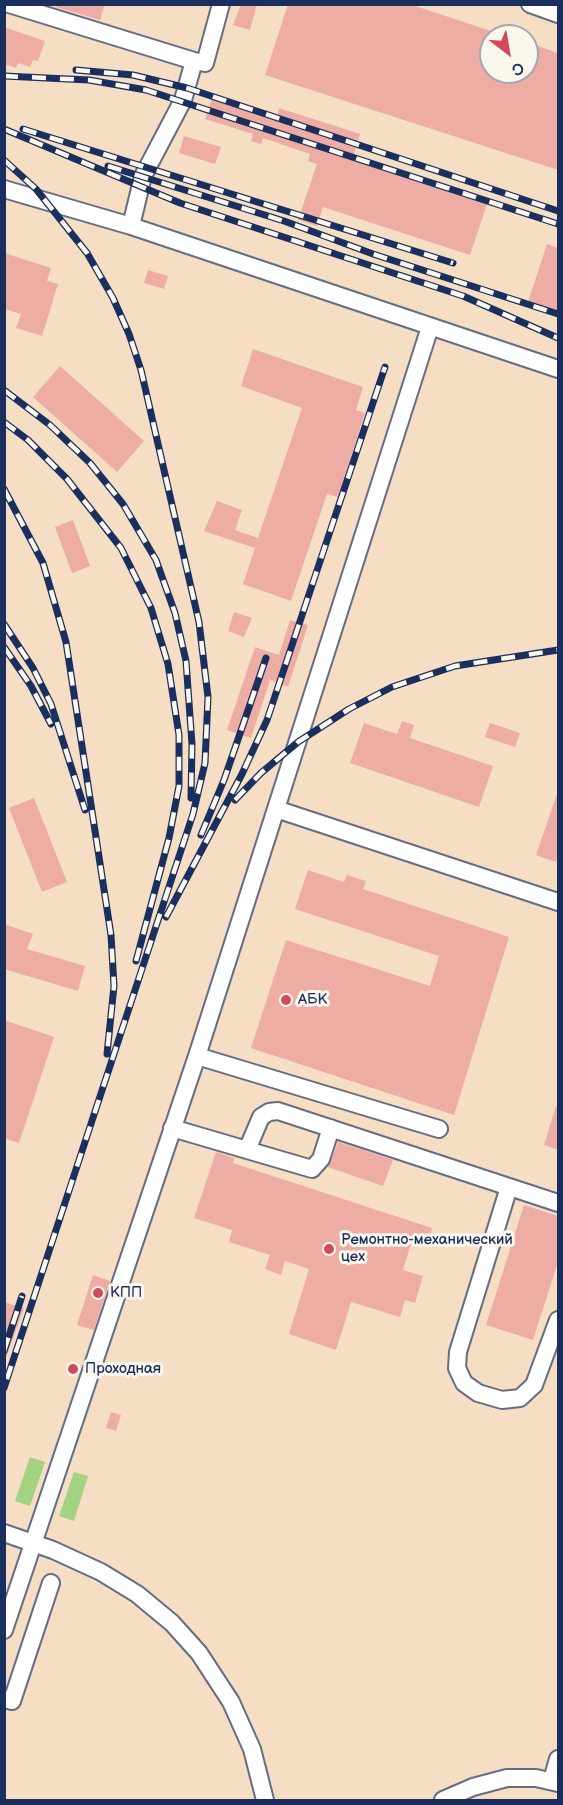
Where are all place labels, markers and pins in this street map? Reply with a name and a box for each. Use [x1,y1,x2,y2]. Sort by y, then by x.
place label: АБК [298,991,327,1009]
marker: АБК [279,993,293,1007]
place label: Ремонтно-механический цех [341,1231,513,1266]
marker: Ремонтно-механический цех [322,1242,336,1256]
place label: КПП [110,1284,142,1302]
marker: КПП [91,1286,105,1300]
place label: Проходная [85,1360,161,1378]
marker: Проходная [66,1362,80,1376]

